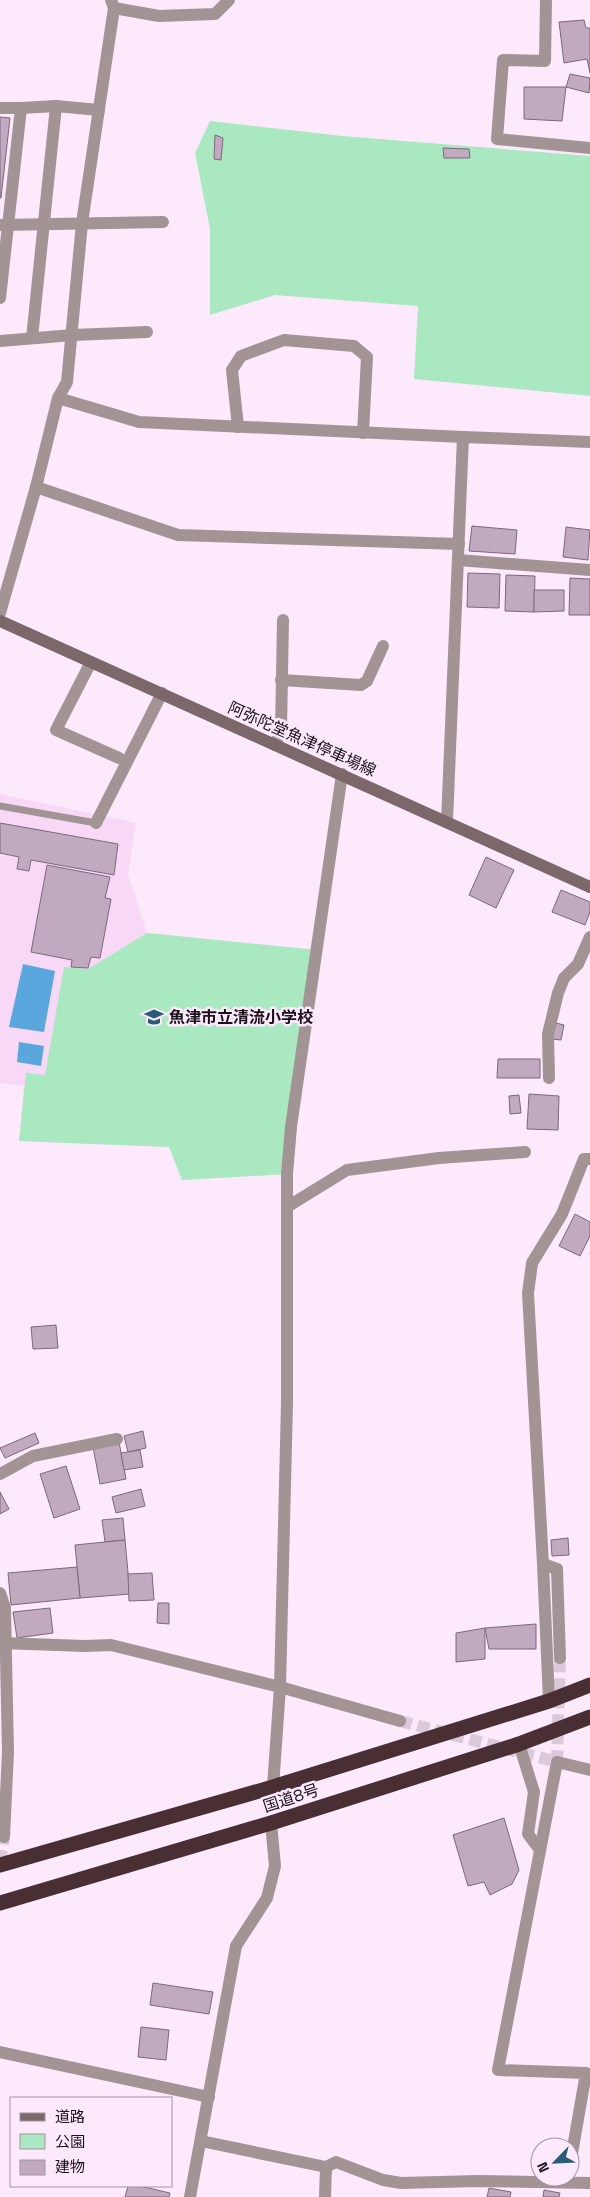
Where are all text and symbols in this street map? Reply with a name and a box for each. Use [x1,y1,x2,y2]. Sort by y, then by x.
street label: 阿弥陀堂魚津停車場線 [225,697,379,781]
school or university icon: 魚津市立清流小学校 [143,1006,165,1028]
place label: 魚津市立清流小学校 [169,1007,313,1028]
street label: 国道8号 [260,1779,322,1817]
legend [10,2097,172,2187]
text: 道路 [55,2107,85,2126]
text: 公園 [55,2132,85,2151]
north arrow [530,2137,580,2187]
text: 建物 [55,2157,85,2176]
text: N [533,2159,553,2175]

